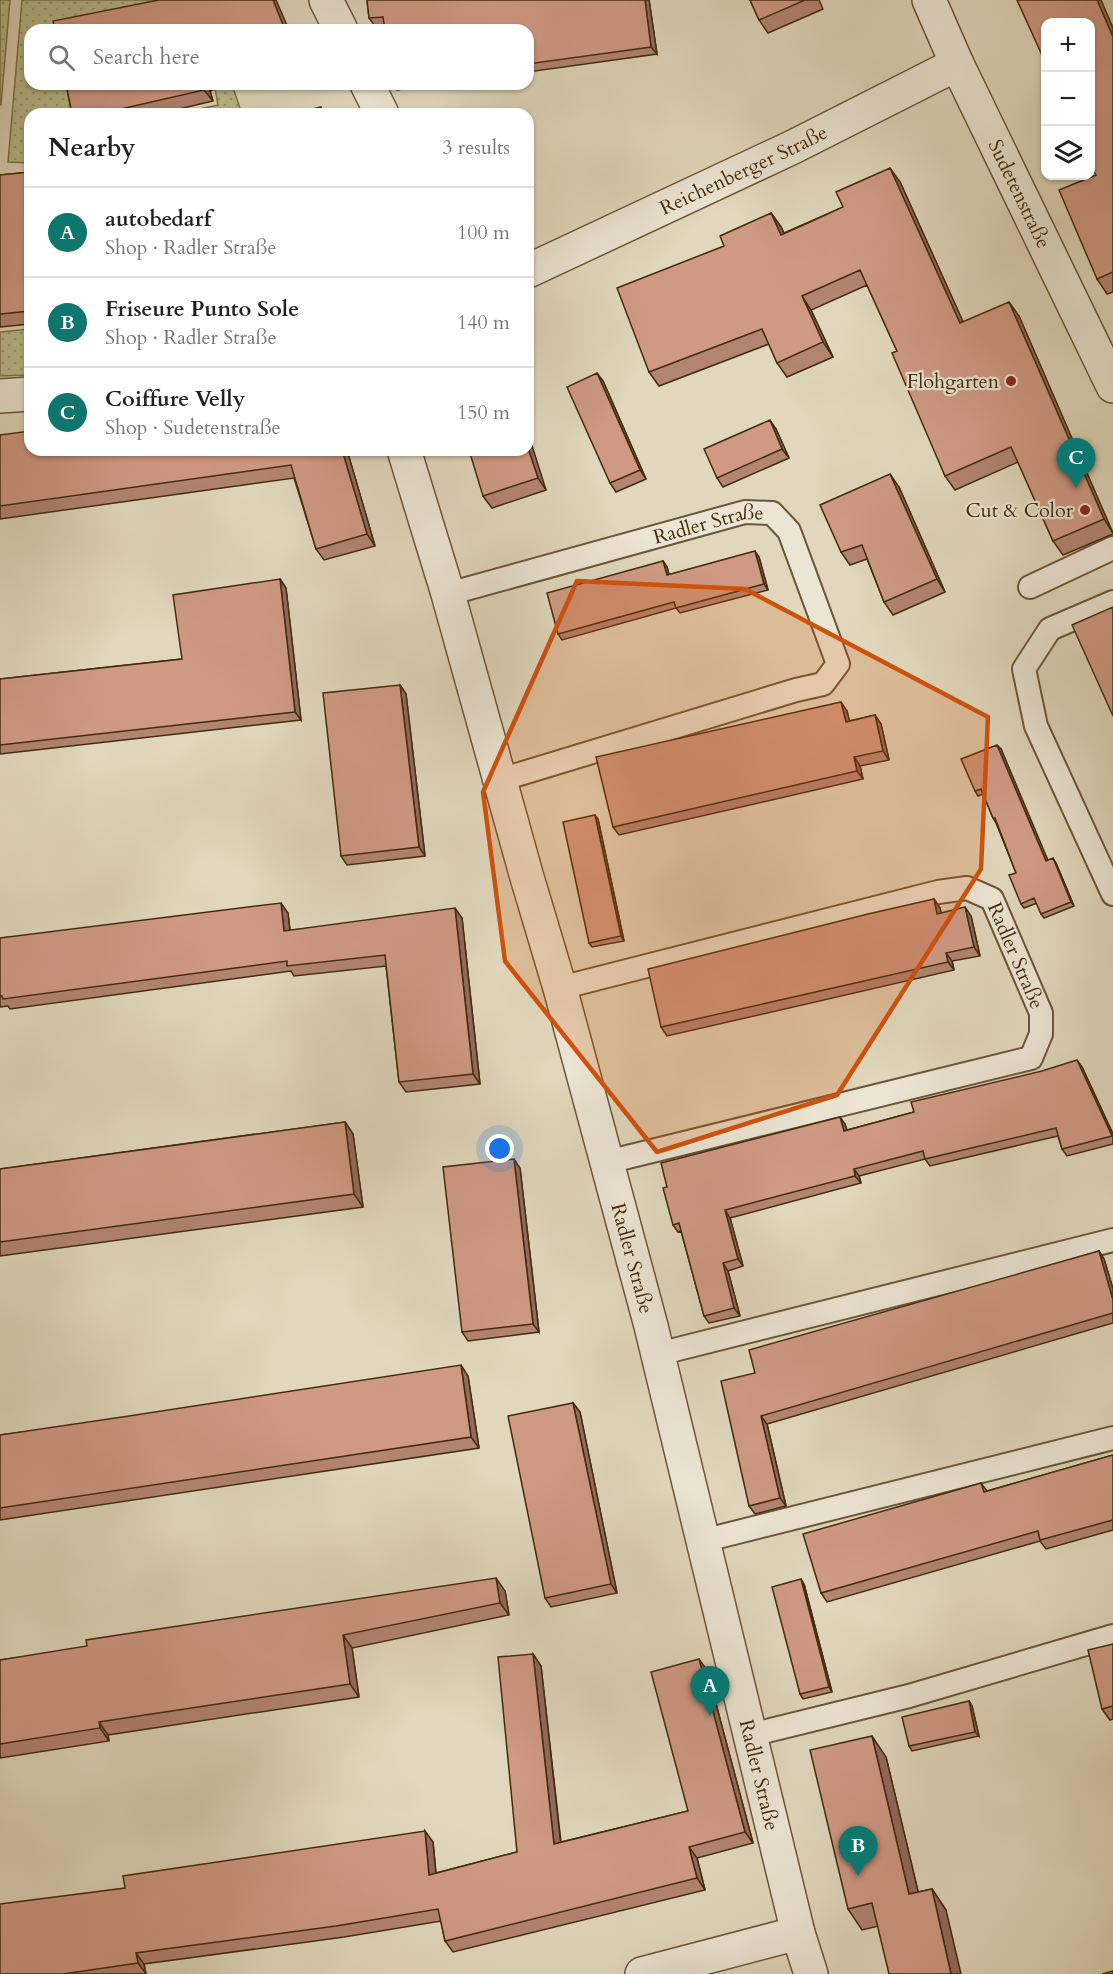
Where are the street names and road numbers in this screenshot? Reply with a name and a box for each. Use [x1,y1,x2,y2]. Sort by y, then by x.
street label: Reichenberger Straße [655,118,832,221]
street label: Sudetenstraße [982,135,1058,253]
street label: Radler Straße [650,498,764,550]
street label: Radler Straße [981,898,1051,1013]
street label: Radler Straße [605,1200,661,1316]
street label: Radler Straße [733,1717,786,1833]

